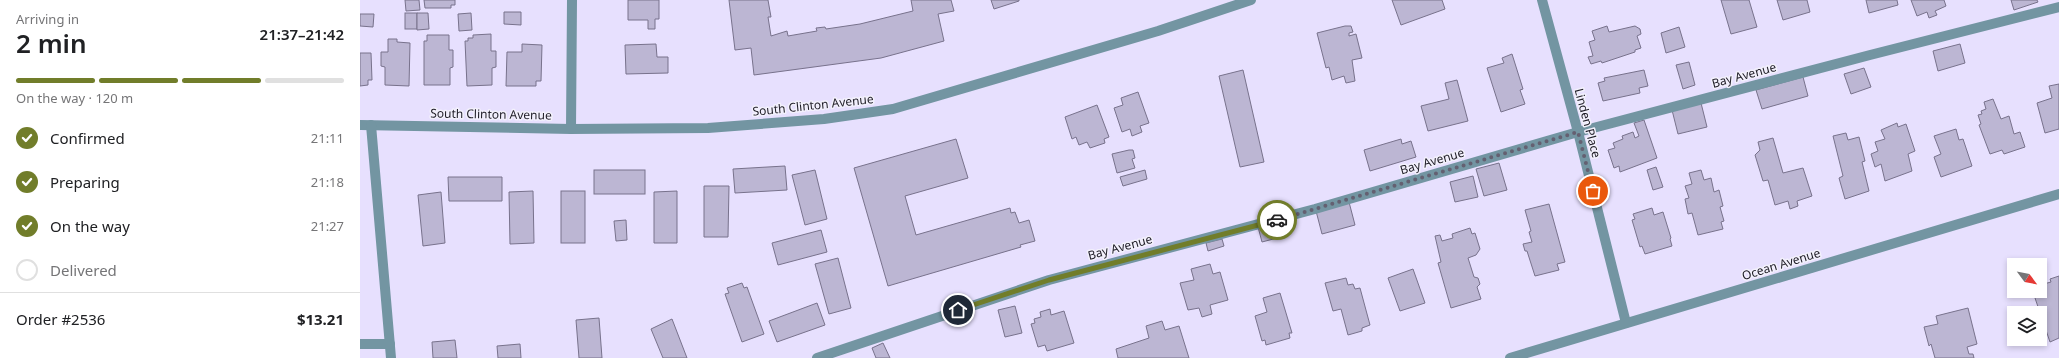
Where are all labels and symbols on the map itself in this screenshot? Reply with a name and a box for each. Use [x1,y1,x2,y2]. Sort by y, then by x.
street label: Bay Avenue [1710,58,1778,92]
street label: Linden Place [1571,86,1605,160]
street label: South Clinton Avenue [752,90,875,120]
street label: South Clinton Avenue [430,104,552,124]
street label: Bay Avenue [1398,144,1466,178]
pin [1576,174,1610,208]
courier [1257,200,1297,240]
street label: Bay Avenue [1086,230,1154,264]
street label: Ocean Avenue [1740,244,1823,284]
north arrow [2007,258,2047,298]
pin [941,293,975,327]

